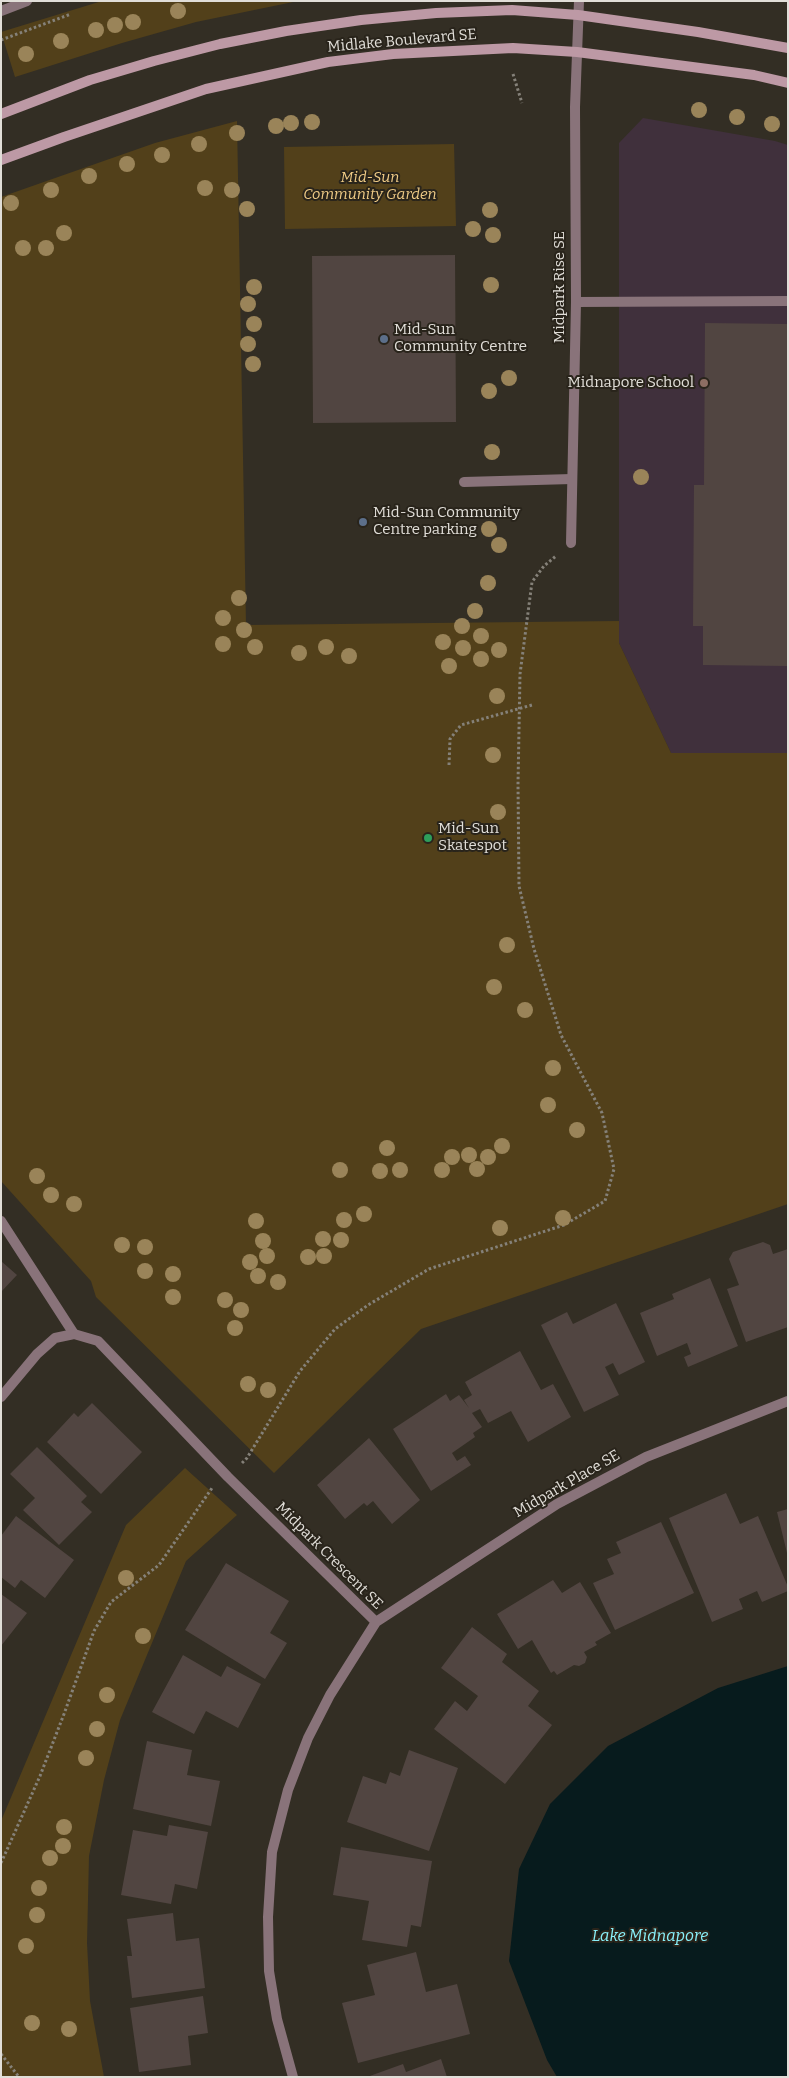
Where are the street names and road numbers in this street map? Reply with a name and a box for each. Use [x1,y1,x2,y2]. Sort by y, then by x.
street label: Midlake Boulevard SE [327,25,477,57]
street label: Midpark Rise SE [551,231,569,343]
street label: Midpark Place SE [511,1446,623,1522]
street label: Midpark Crescent SE [272,1499,386,1613]

